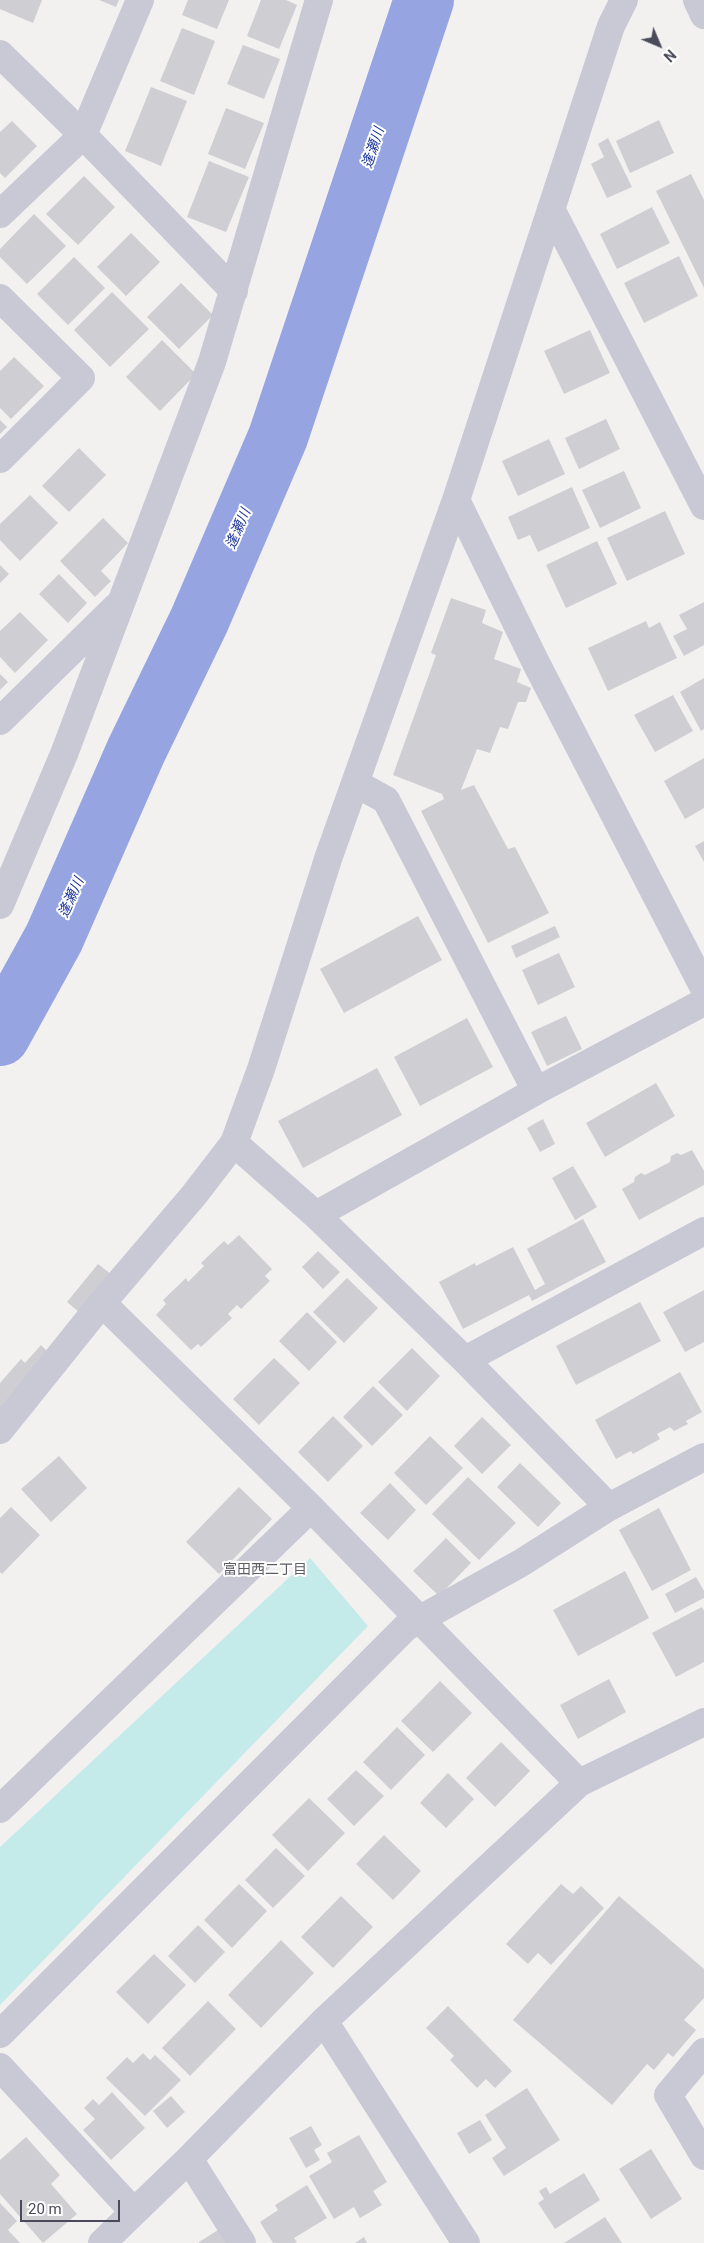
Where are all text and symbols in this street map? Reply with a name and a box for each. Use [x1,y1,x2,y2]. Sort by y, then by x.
north arrow [634,20,684,70]
text: N [660,46,679,65]
water label: 逢瀬川 [360,125,388,171]
water label: 逢瀬川 [223,506,255,552]
water label: 逢瀬川 [56,875,88,921]
district label: 富田西二丁目 [223,1562,307,1578]
scale bar [22,2190,122,2222]
text: 20 m [28,2200,62,2218]

